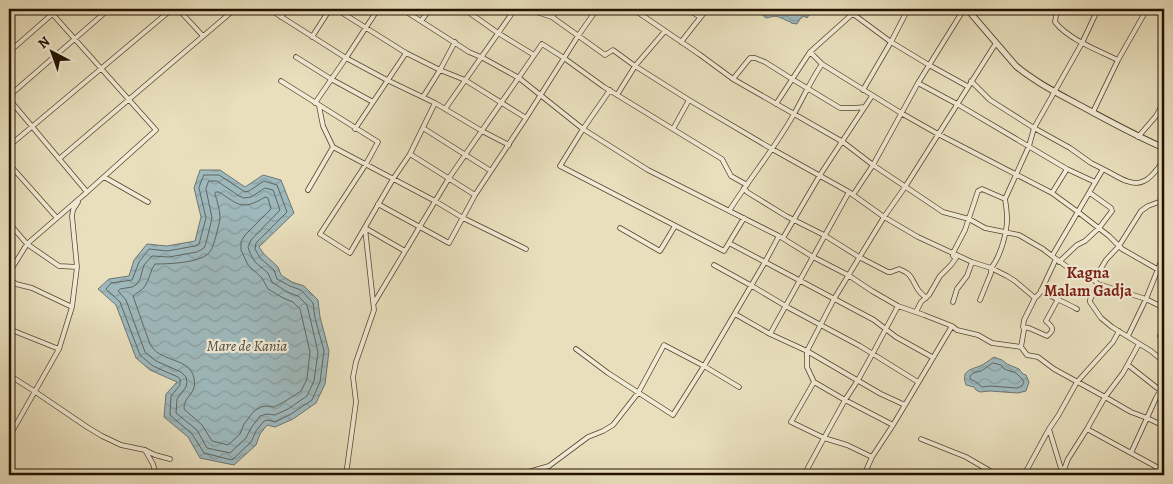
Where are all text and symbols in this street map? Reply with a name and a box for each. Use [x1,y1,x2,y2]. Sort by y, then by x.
north arrow [28,28,78,78]
text: N [34,32,54,53]
district label: Kagna Malam Gadja [1044,262,1132,302]
water label: Mare de Kania [207,336,287,356]

